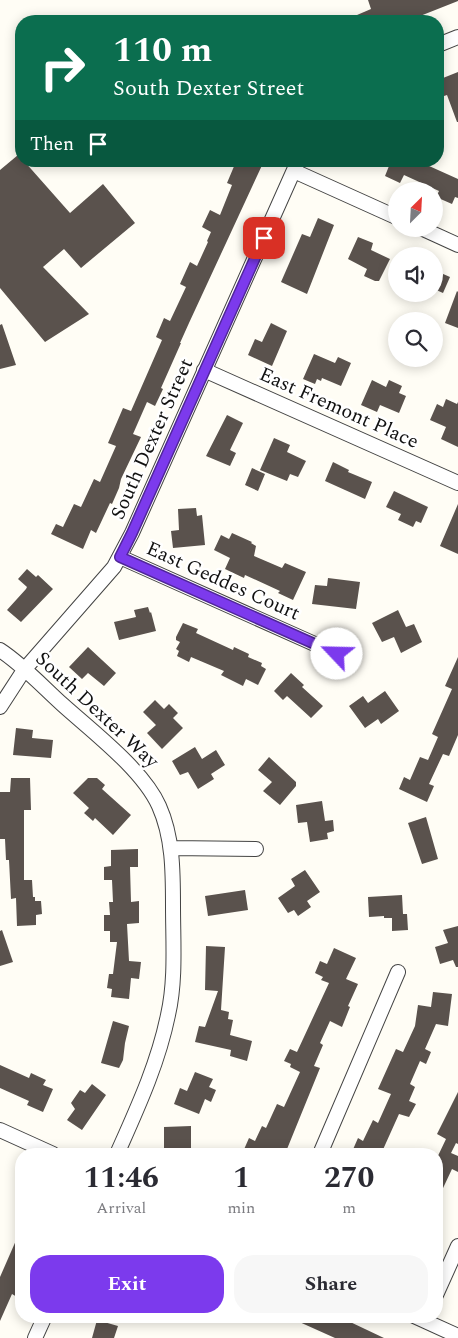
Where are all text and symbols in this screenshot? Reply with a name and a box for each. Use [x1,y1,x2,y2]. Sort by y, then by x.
text: 110 m [113,24,212,77]
icon: right [30,35,95,100]
text: South Dexter Street [113,72,304,105]
text: Then [30,130,74,159]
icon: arrive [84,130,112,158]
north arrow [388,182,442,238]
map controls [388,182,443,367]
pin [243,217,285,259]
icon: arrive [250,224,278,252]
button: sound [388,247,443,302]
button: search [388,312,443,367]
street label: South Dexter Street [103,353,201,525]
street label: East Fremont Place [254,359,424,457]
street label: East Geddes Court [141,534,305,628]
position arrow [310,627,362,679]
street label: South Dexter Way [28,645,167,776]
text: 11:46 [84,1155,159,1201]
text: 1 [233,1155,250,1201]
text: 270 [324,1155,374,1201]
text: Arrival [96,1196,146,1220]
text: min [227,1196,255,1220]
text: m [342,1196,356,1220]
button: Exit [30,1255,224,1313]
button: Share [234,1255,428,1313]

